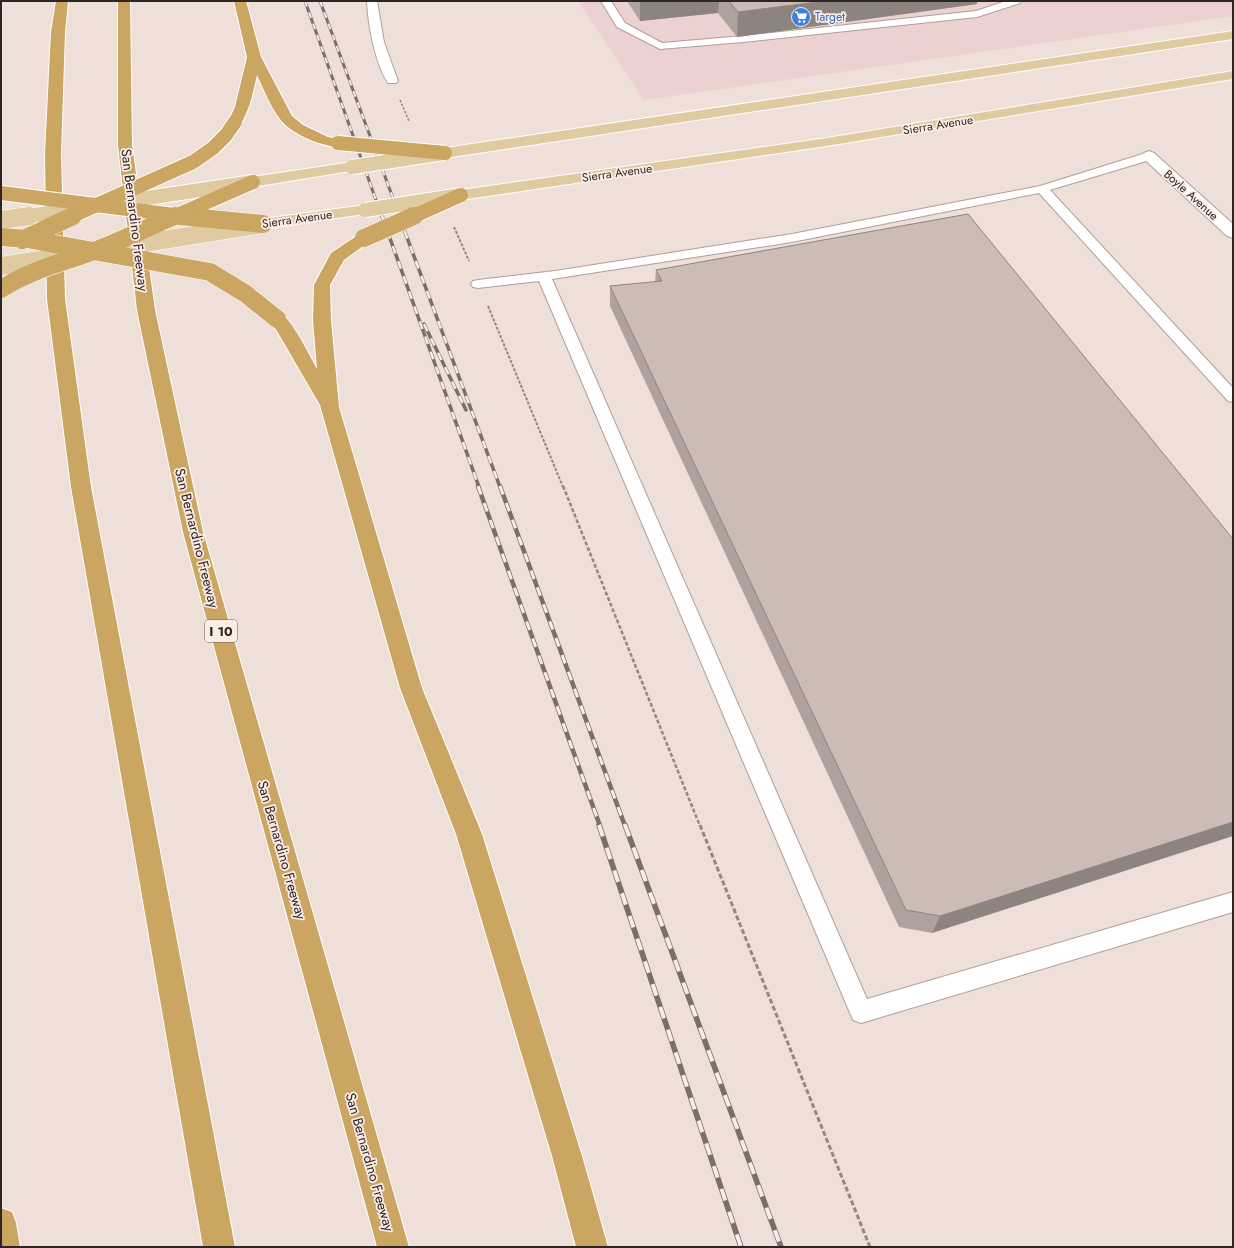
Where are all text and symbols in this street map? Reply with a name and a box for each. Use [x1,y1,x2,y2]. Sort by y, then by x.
supermarket icon: Target [790,6,812,28]
place label: Target [815,8,845,26]
street label: Sierra Avenue [902,111,974,139]
street label: San Bernardino Freeway [116,148,154,293]
street label: Sierra Avenue [581,159,653,187]
street label: Boyle Avenue [1160,165,1222,225]
street label: Sierra Avenue [261,205,333,233]
street label: San Bernardino Freeway [170,466,224,611]
road number: I 10 [205,620,237,642]
street label: San Bernardino Freeway [253,778,312,922]
street label: San Bernardino Freeway [341,1090,400,1234]

